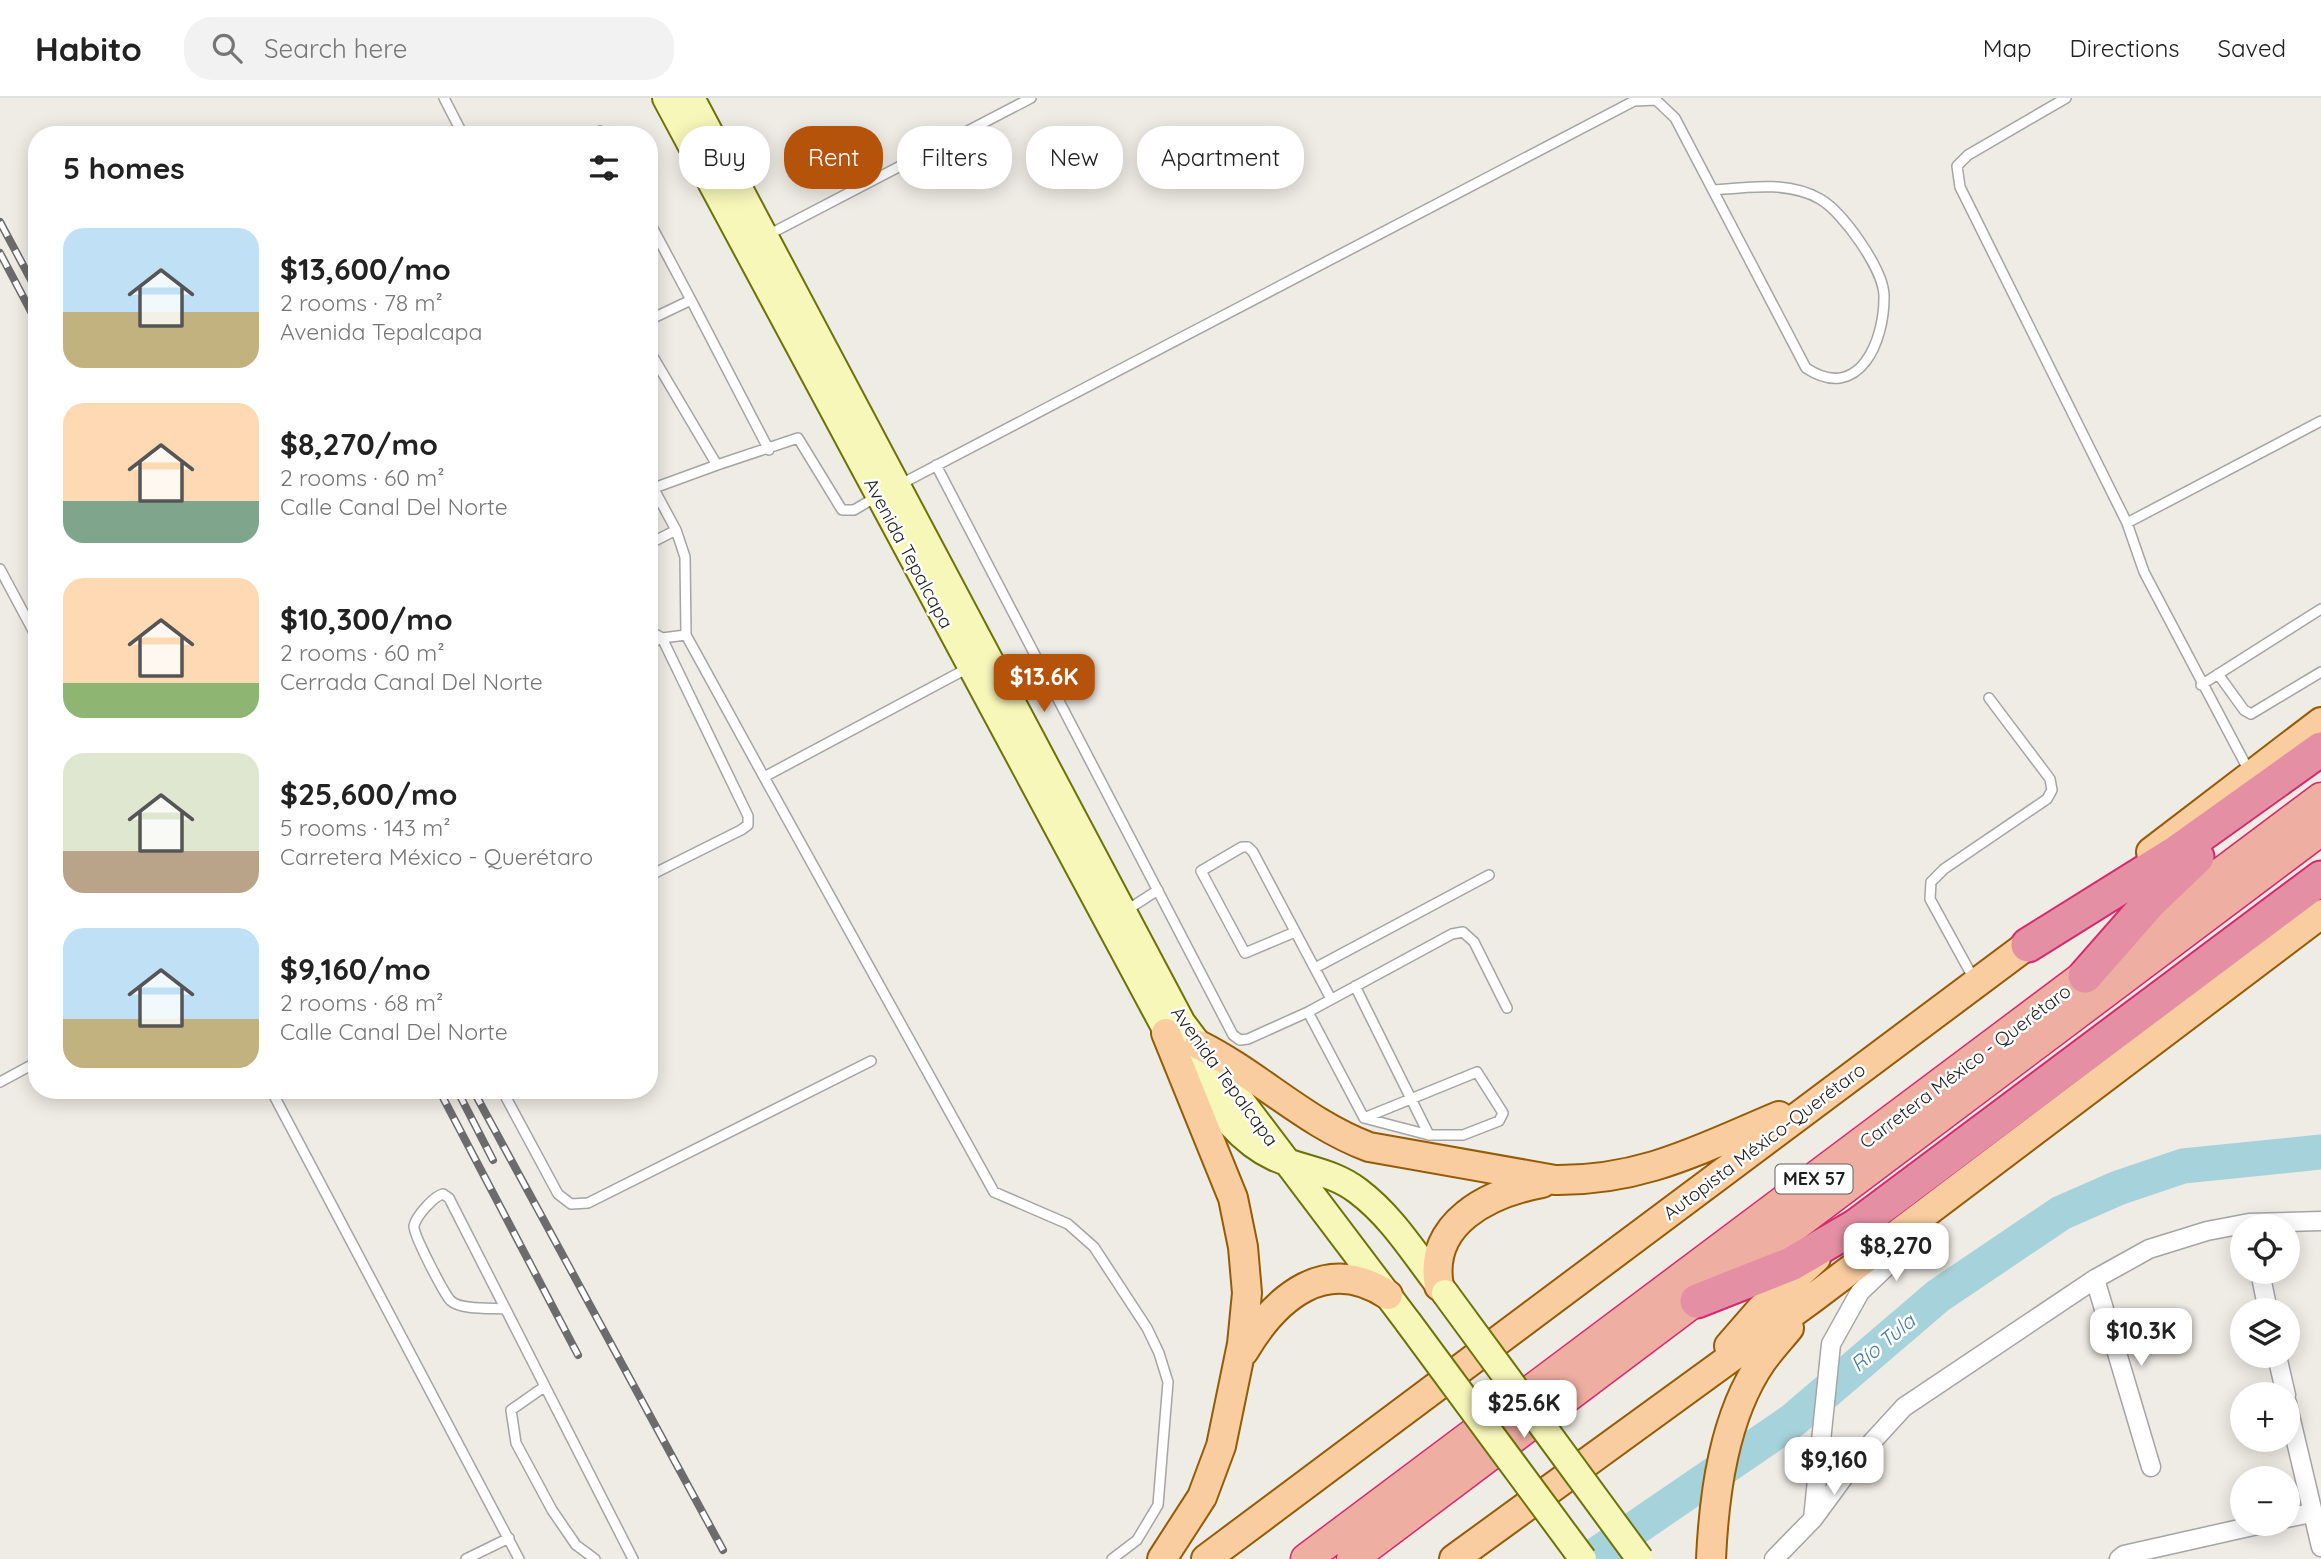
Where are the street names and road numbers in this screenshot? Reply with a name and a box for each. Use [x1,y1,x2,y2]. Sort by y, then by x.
street label: Avenida Tepalcapa [859,474,959,632]
street label: Carretera México - Querétaro [1854,979,2076,1153]
street label: Avenida Tepalcapa [1166,1001,1284,1151]
street label: Autopista México-Querétaro [1658,1057,1870,1225]
road number: MEX 57 [1776,1164,1853,1194]

